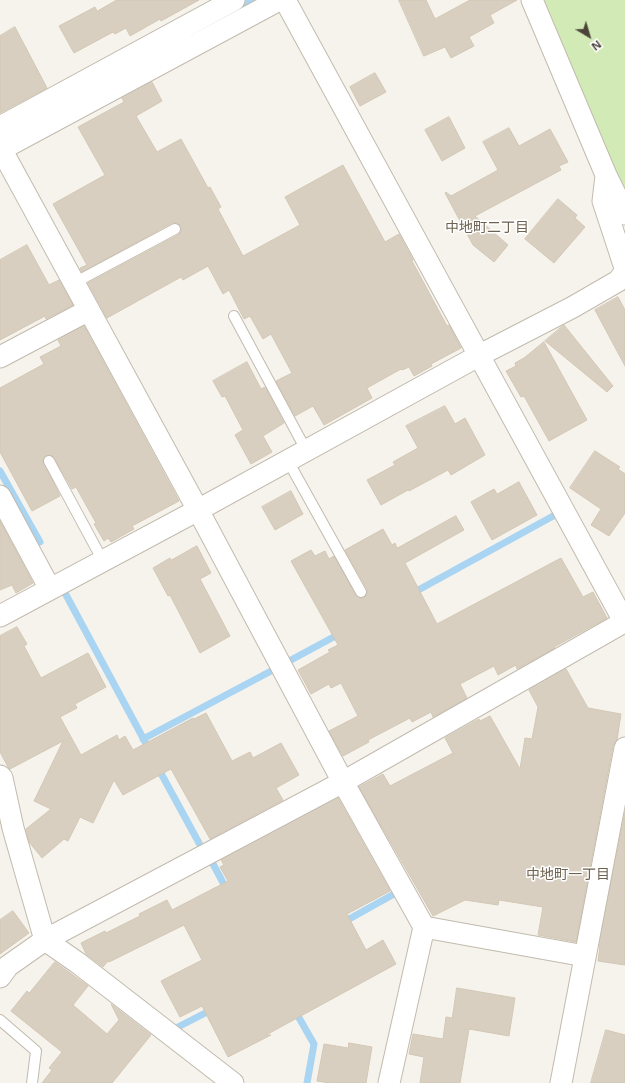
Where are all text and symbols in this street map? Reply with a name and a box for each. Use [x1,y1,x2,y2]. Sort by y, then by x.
north arrow [569,16,609,56]
text: N [589,37,605,55]
district label: 中地町二丁目 [445,220,529,236]
district label: 中地町一丁目 [526,867,610,883]

